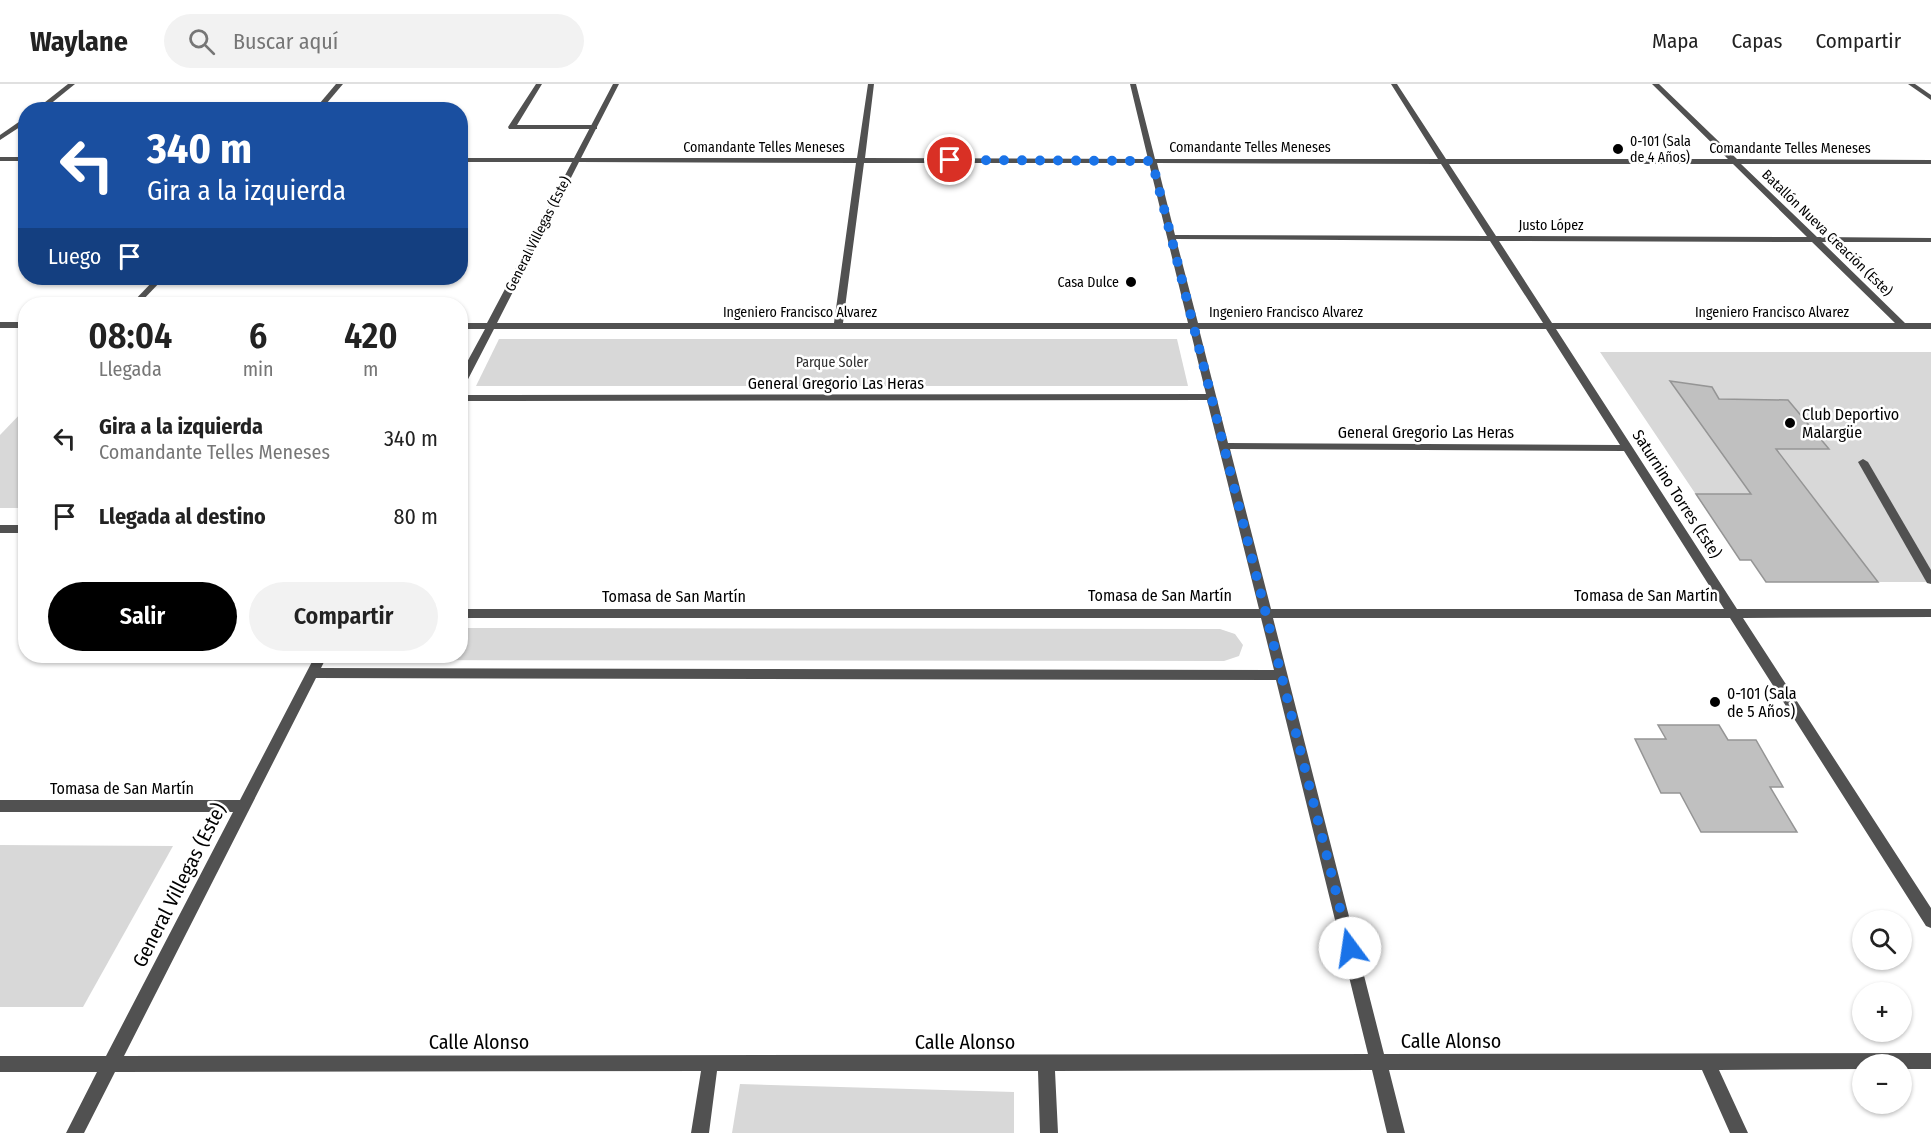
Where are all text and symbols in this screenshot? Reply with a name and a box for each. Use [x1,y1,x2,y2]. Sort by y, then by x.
search box [164,14,584,68]
text: Waylane [30,25,128,58]
icon: search [185,25,218,58]
text: Buscar aquí [233,28,338,55]
text: Mapa [1652,28,1699,54]
text: Capas [1732,28,1782,54]
text: Compartir [1815,28,1901,54]
text: 340 m [147,124,252,174]
icon: left [48,126,126,204]
place label: 0-101 (Sala de 4 Años) [1630,133,1691,166]
pin [924,134,975,185]
street label: Comandante Telles Meneses [683,139,845,156]
street label: Comandante Telles Meneses [1169,139,1331,156]
street label: Comandante Telles Meneses [1709,140,1871,157]
marker: 0-101 (Sala de 4 Años) [1611,142,1625,156]
icon: arrive [933,143,966,176]
street label: Batallón Nueva Creación (Este) [1758,166,1896,300]
street label: General Villegas (Este) [502,174,574,294]
text: Gira a la izquierda [147,175,346,207]
street label: Justo López [1518,217,1584,234]
icon: arrive [113,240,146,273]
text: Luego [48,243,101,270]
place label: Casa Dulce [1058,274,1119,291]
marker: Casa Dulce [1124,275,1138,289]
street label: Ingeniero Francisco Alvarez [723,304,878,321]
street label: Ingeniero Francisco Alvarez [1209,304,1364,321]
street label: Ingeniero Francisco Alvarez [1695,304,1850,321]
text: 08:04 [88,314,172,358]
text: 6 [249,314,267,358]
text: 420 [344,314,398,358]
park label: Parque Soler [796,354,868,371]
text: Llegada [99,357,162,381]
text: min [243,357,274,381]
text: m [363,357,379,381]
street label: General Gregorio Las Heras [748,374,924,393]
place label: Club Deportivo Malargüe [1802,405,1899,442]
text: Gira a la izquierda [99,413,263,440]
marker: Club Deportivo Malargüe [1783,416,1797,430]
icon: left [48,422,81,455]
street label: General Gregorio Las Heras [1338,423,1514,442]
text: 340 m [384,425,438,452]
street label: Saturnino Torres (Este) [1629,426,1726,562]
text: Comandante Telles Meneses [99,440,330,464]
icon: arrive [48,500,81,533]
text: Llegada al destino [99,503,266,530]
text: 80 m [393,503,438,530]
button: Salir [48,582,237,651]
button: Compartir [249,582,438,651]
street label: Tomasa de San Martín [1088,586,1232,605]
street label: Tomasa de San Martín [1574,586,1718,605]
street label: Tomasa de San Martín [602,587,746,606]
place label: 0-101 (Sala de 5 Años) [1727,684,1797,721]
marker: 0-101 (Sala de 5 Años) [1708,695,1722,709]
street label: Tomasa de San Martín [50,779,194,798]
street label: General Villegas (Este) [127,799,231,971]
map controls [1852,910,1912,1114]
button: search [1852,910,1912,970]
position arrow [1318,916,1382,980]
button: + [1852,982,1912,1042]
street label: Calle Alonso [1401,1029,1501,1053]
street label: Calle Alonso [429,1030,529,1054]
street label: Calle Alonso [915,1030,1015,1054]
button: − [1852,1054,1912,1114]

